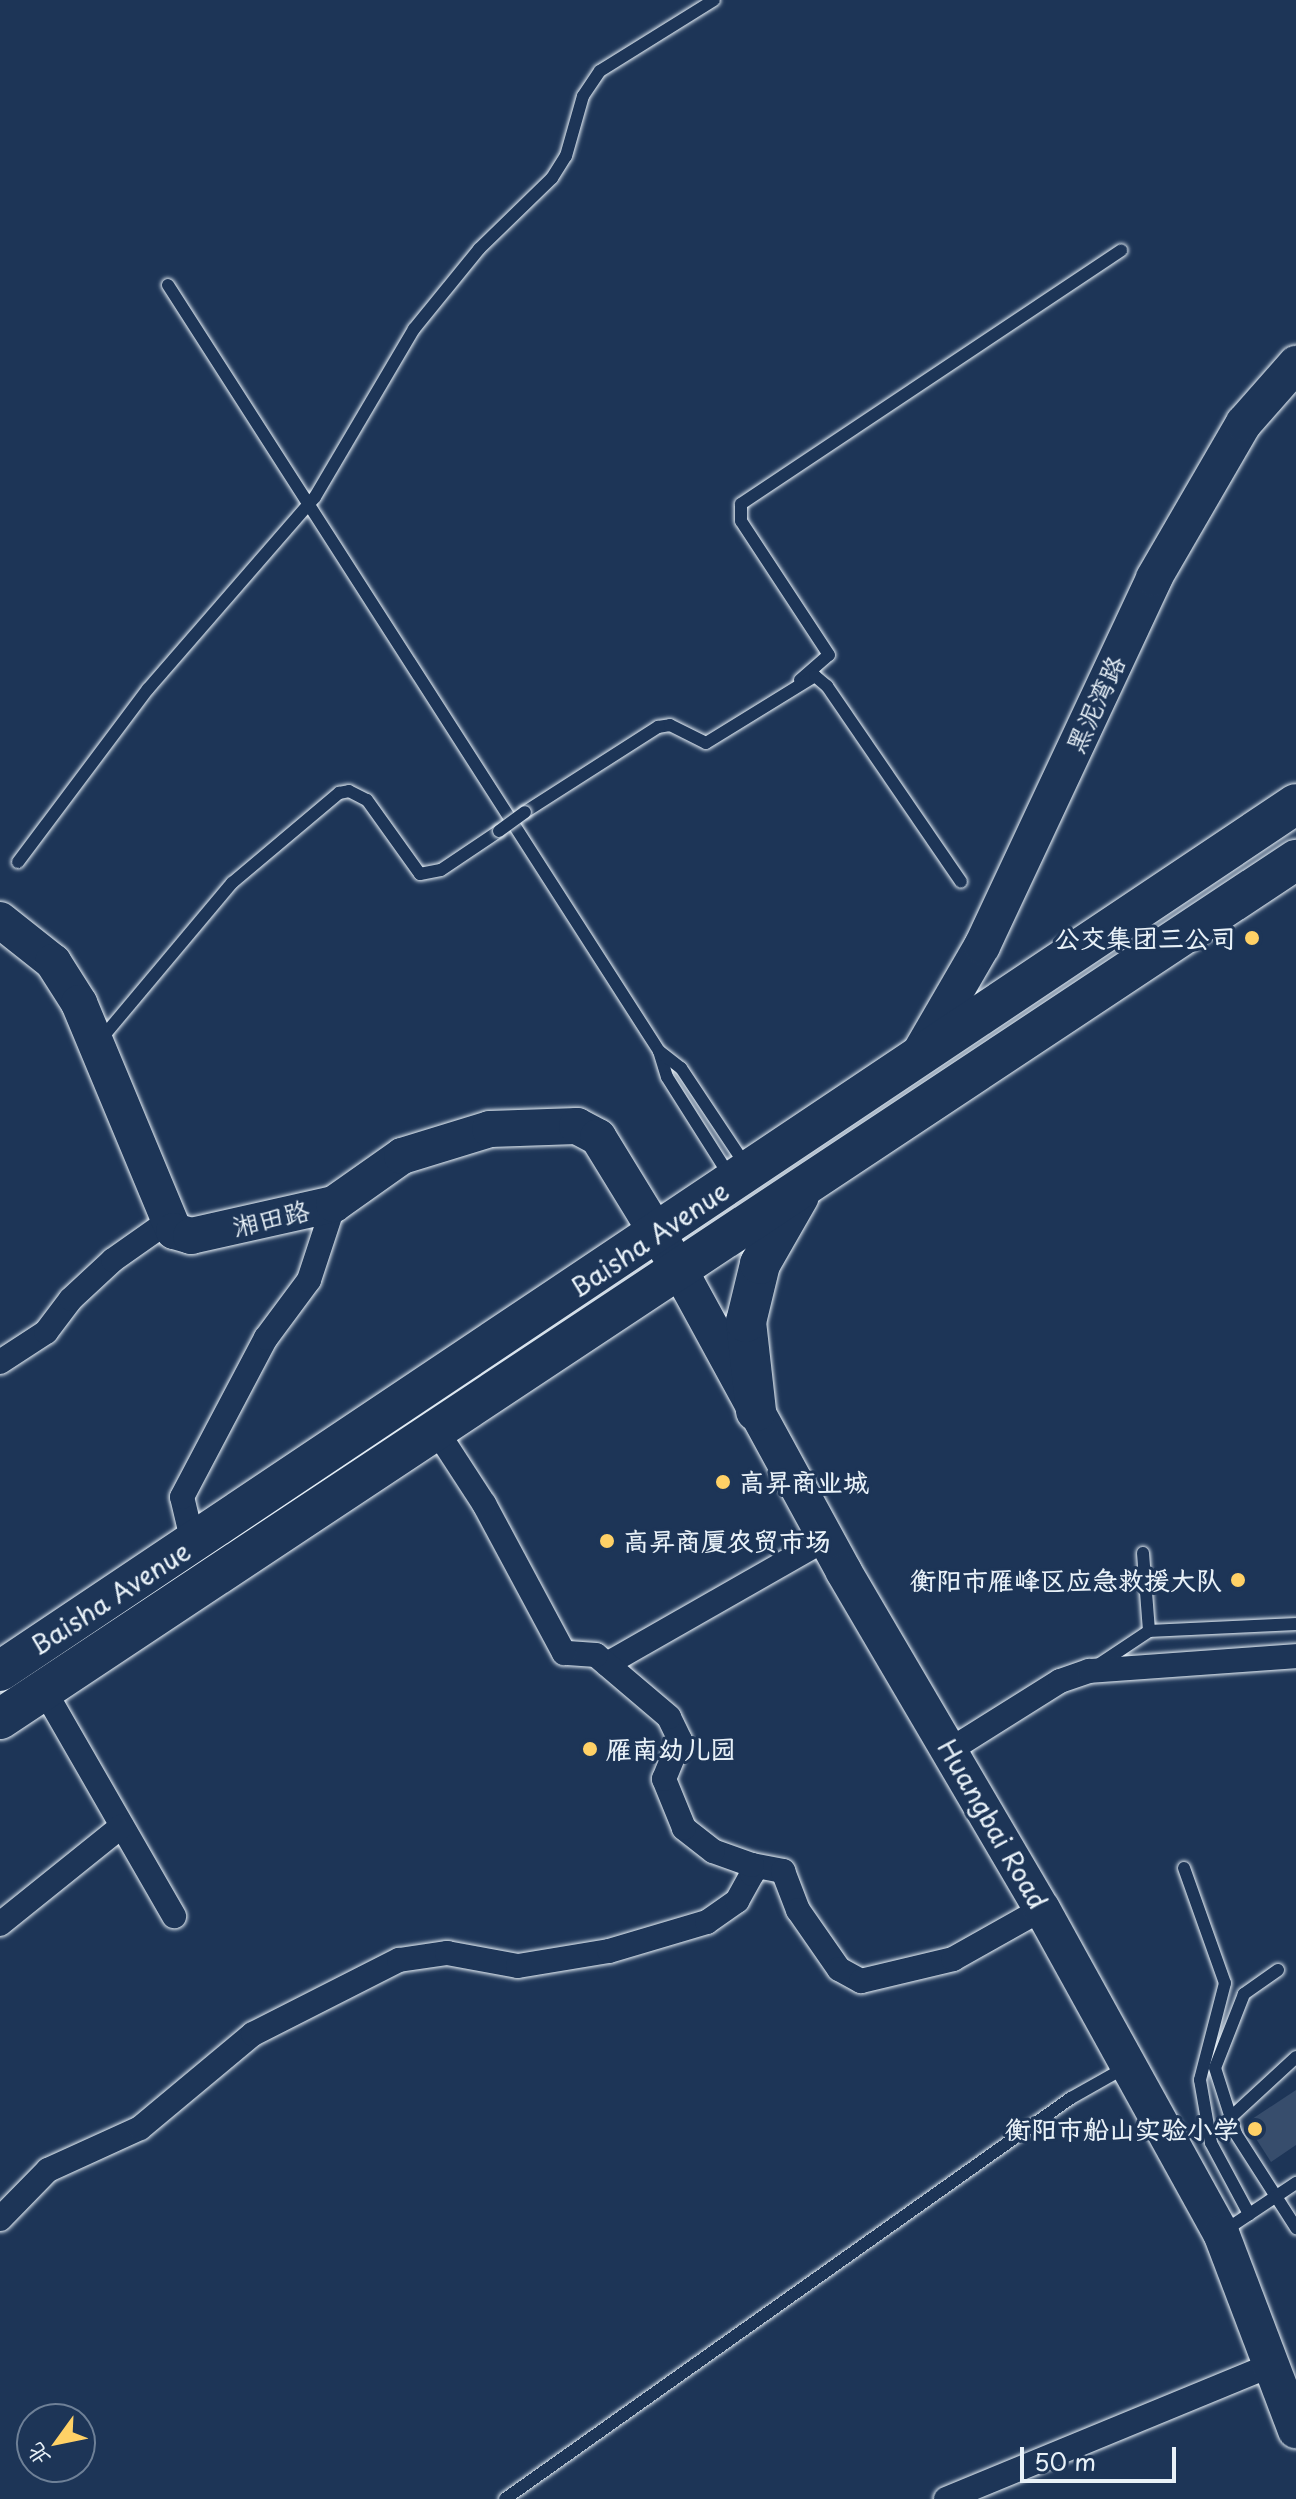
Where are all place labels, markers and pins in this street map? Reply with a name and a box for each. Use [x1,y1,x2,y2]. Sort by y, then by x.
place label: 公交集团三公司 [1054,922,1236,954]
marker: 公交集团三公司 [1243,929,1261,947]
place label: 高昇商业城 [739,1466,869,1498]
marker: 高昇商业城 [714,1473,732,1491]
place label: 高昇商厦农贸市场 [623,1525,831,1557]
marker: 高昇商厦农贸市场 [598,1532,616,1550]
place label: 衡阳市雁峰区应急救援大队 [910,1564,1222,1596]
marker: 衡阳市雁峰区应急救援大队 [1229,1571,1247,1589]
place label: 雁南幼儿园 [606,1733,736,1765]
marker: 雁南幼儿园 [581,1740,599,1758]
place label: 衡阳市船山实验小学 [1005,2113,1239,2145]
marker: 衡阳市船山实验小学 [1246,2120,1264,2138]

